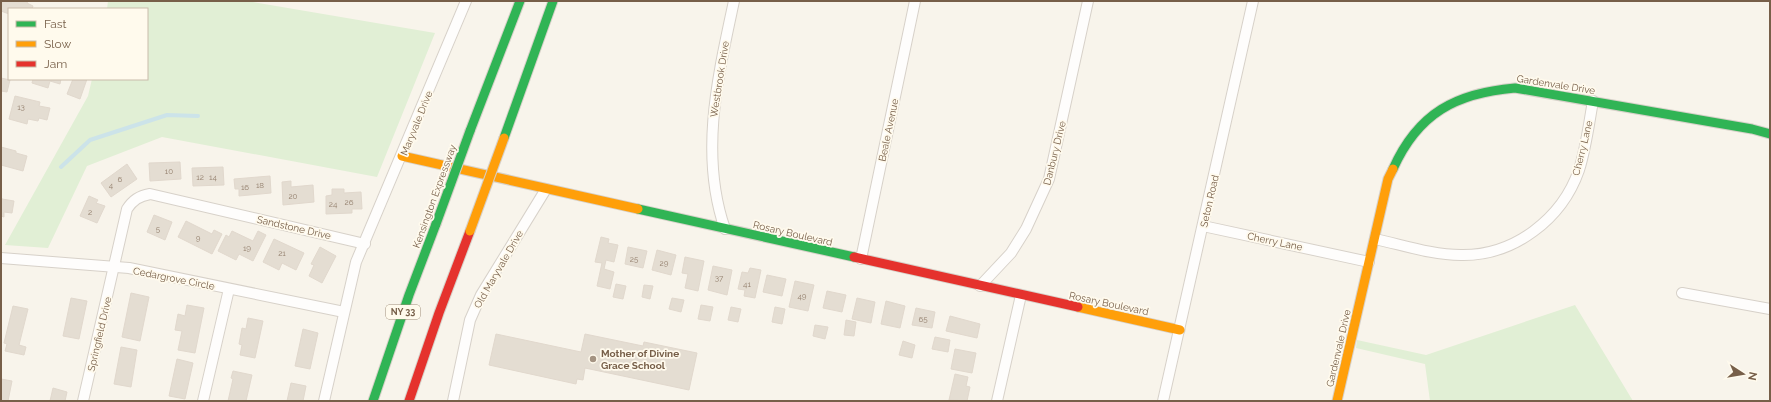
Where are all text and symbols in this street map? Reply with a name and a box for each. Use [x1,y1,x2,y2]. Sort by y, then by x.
legend [8,8,148,80]
text: Fast [44,17,67,31]
text: Slow [44,37,71,51]
street label: Westbrook Drive [708,40,731,118]
text: Jam [44,57,67,71]
street label: Gardenvale Drive [1516,73,1596,96]
street label: Maryvale Drive [398,89,434,157]
street label: Beale Avenue [876,98,901,163]
house number: 13 [17,102,25,112]
street label: Cherry Lane [1570,119,1595,177]
street label: Danbury Drive [1041,120,1068,186]
street label: Kensington Expressway [411,142,459,249]
house number: 10 [165,166,173,176]
house number: 12 [196,172,204,182]
house number: 14 [209,172,218,182]
house number: 6 [118,174,123,184]
street label: Seton Road [1198,174,1221,228]
house number: 4 [109,180,114,190]
house number: 18 [256,180,264,190]
house number: 16 [241,182,249,192]
house number: 20 [288,191,298,201]
house number: 26 [345,197,354,207]
house number: 24 [329,199,338,209]
house number: 2 [88,207,92,217]
street label: Sandstone Drive [256,214,332,241]
street label: Rosary Boulevard [752,219,834,248]
house number: 5 [156,224,161,234]
street label: Old Maryvale Drive [472,228,525,310]
street label: Cherry Lane [1246,230,1304,253]
house number: 9 [196,233,201,243]
house number: 19 [243,243,251,253]
house number: 21 [278,248,286,258]
house number: 25 [630,254,639,264]
house number: 29 [660,258,669,268]
street label: Cedargrove Circle [132,265,216,292]
house number: 37 [715,273,724,283]
house number: 41 [743,279,751,289]
street label: Rosary Boulevard [1068,290,1150,317]
house number: 49 [797,291,807,301]
street label: Springfield Drive [86,296,113,372]
road number: NY 33 [386,305,420,319]
street label: Gardenvale Drive [1324,308,1353,388]
house number: 65 [918,314,928,324]
place label: Mother of Divine Grace School [601,348,679,371]
marker: Mother of Divine Grace School [588,354,598,364]
north arrow [1723,354,1763,394]
text: N [1745,371,1760,381]

